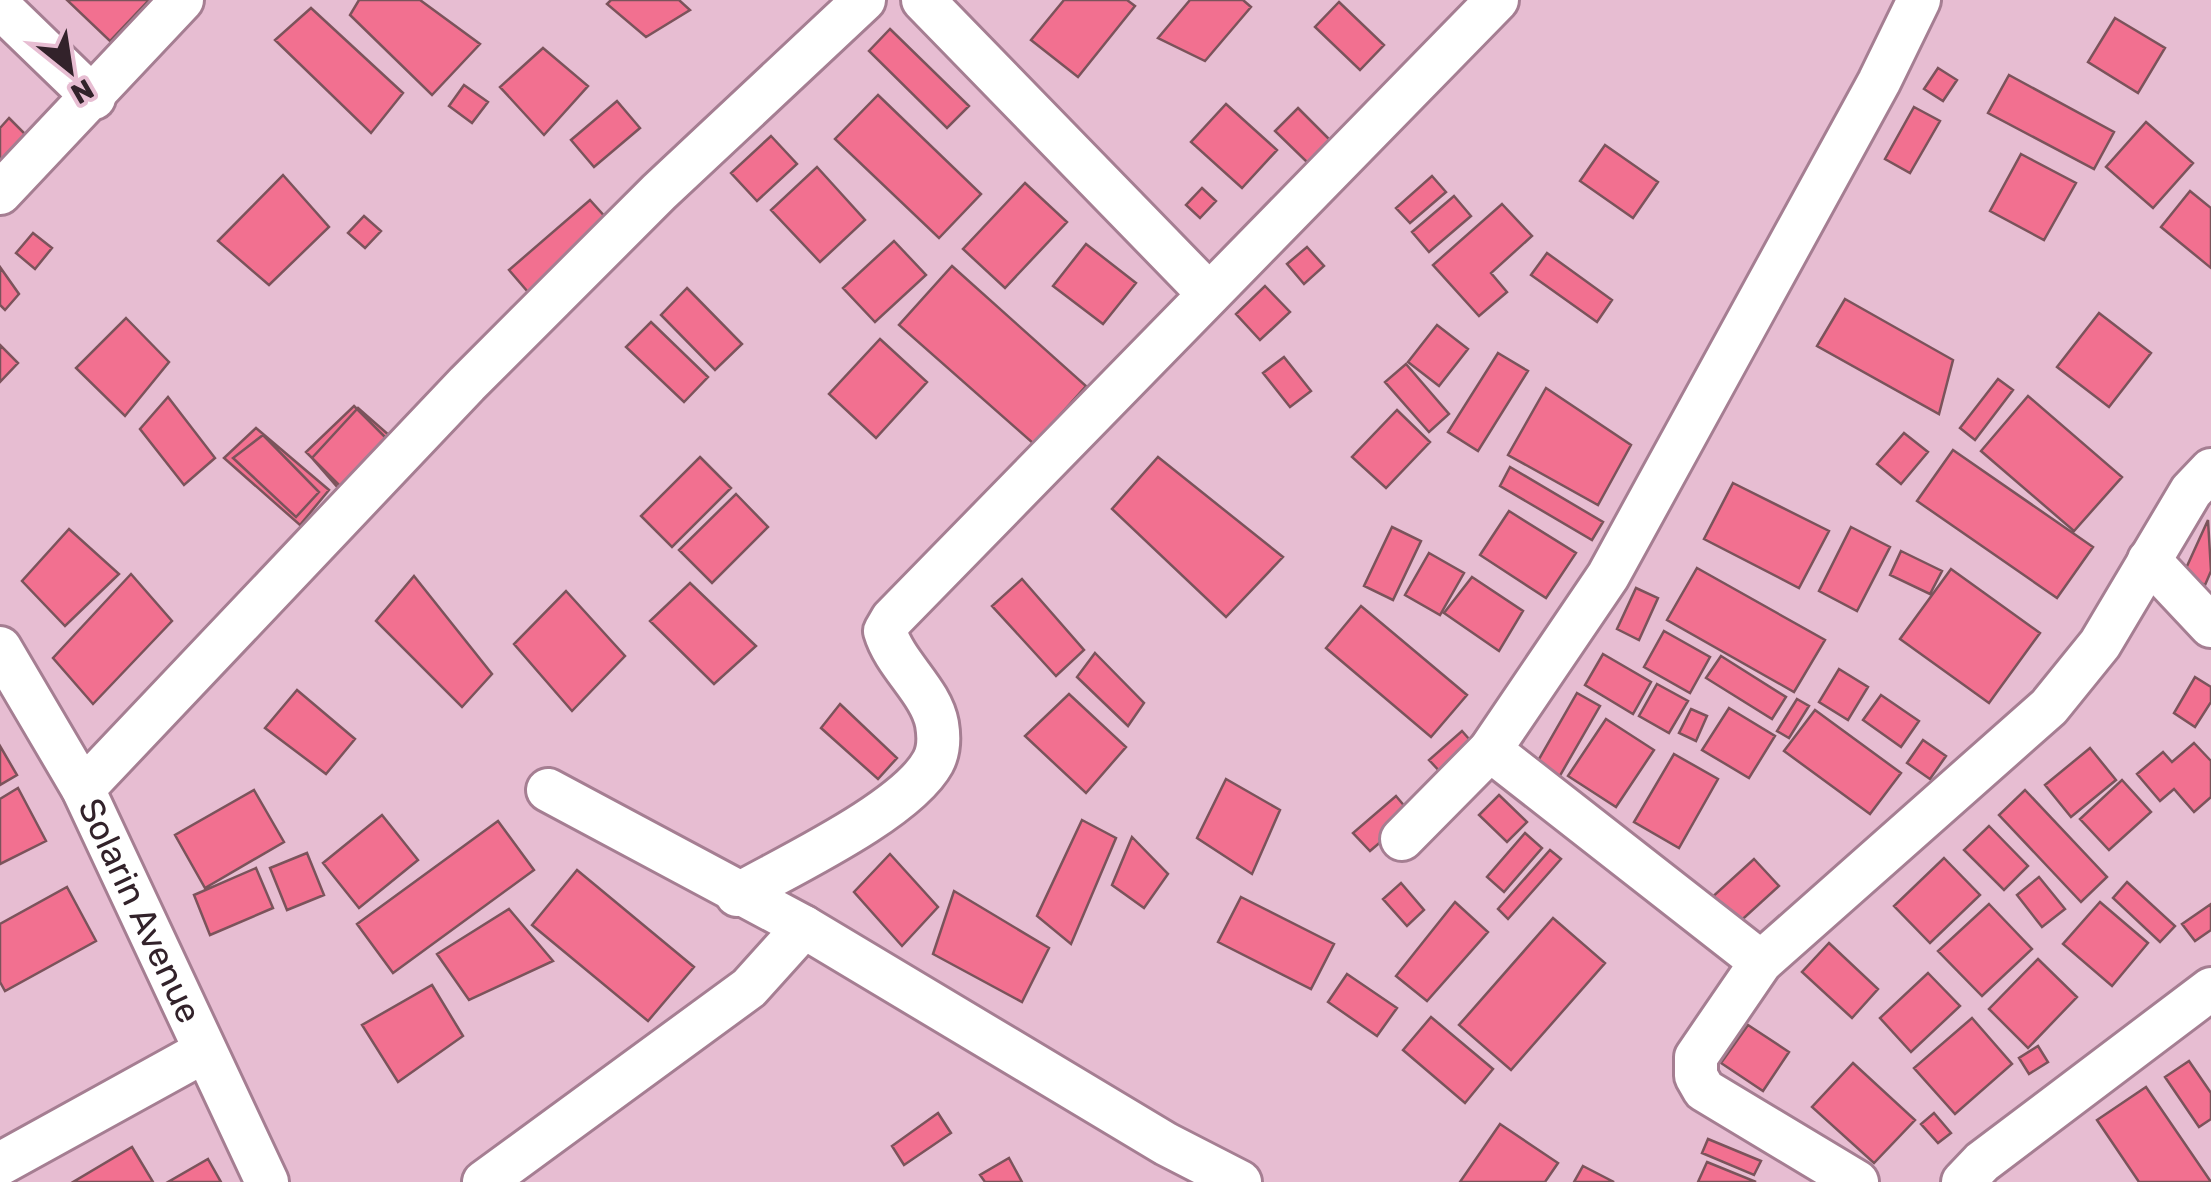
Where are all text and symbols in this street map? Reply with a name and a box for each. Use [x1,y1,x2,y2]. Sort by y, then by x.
north arrow [20,20,120,120]
text: N [65,72,99,111]
street label: Solarin Avenue [69,792,211,1030]

